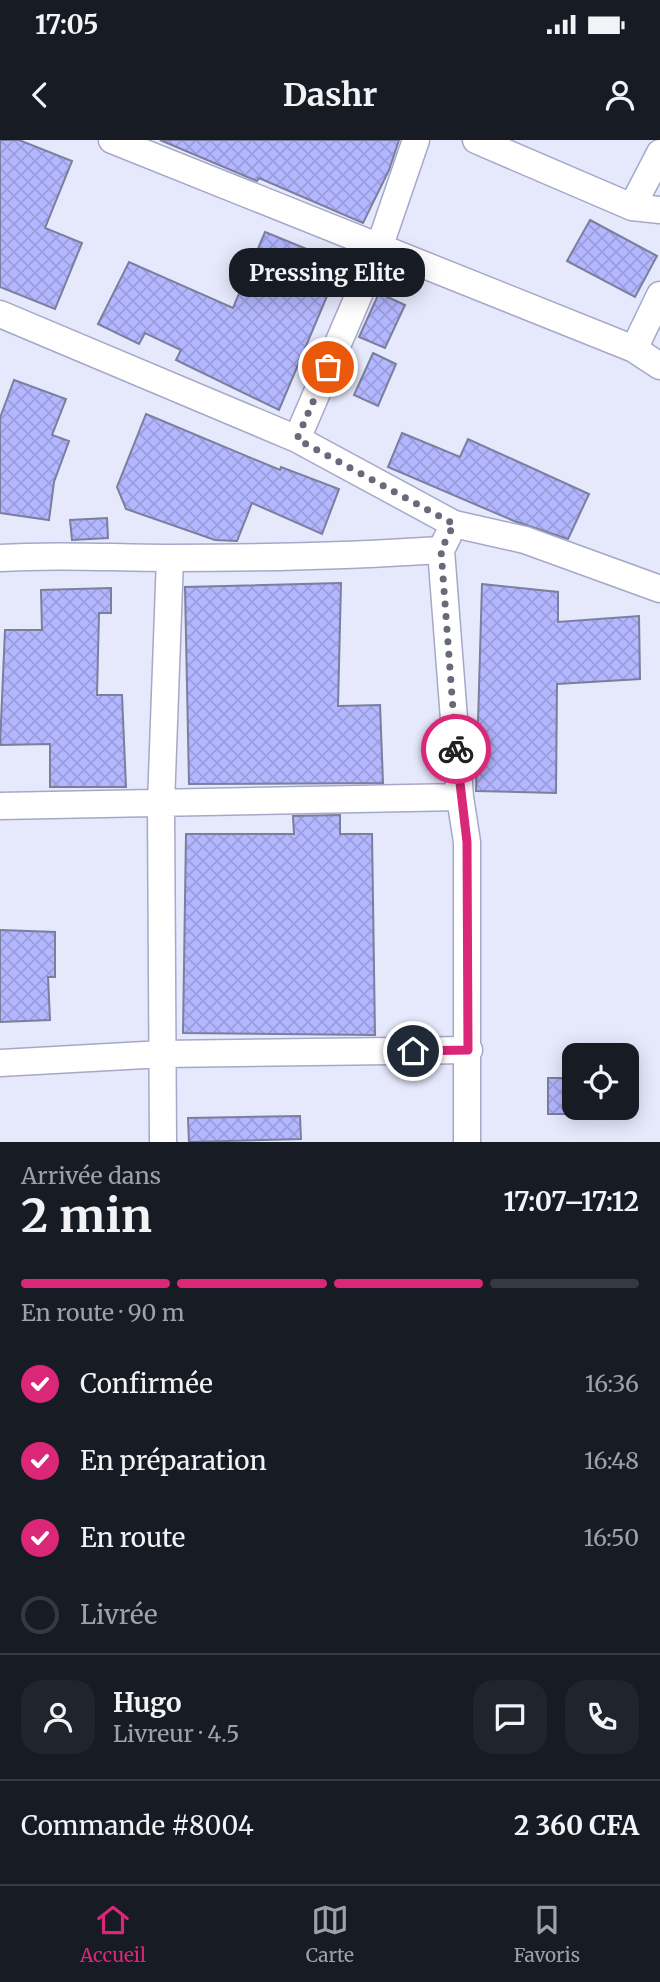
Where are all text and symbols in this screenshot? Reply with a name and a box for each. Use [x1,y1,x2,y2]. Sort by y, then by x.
text: 17:05 [35,8,98,41]
text: Dashr [283,75,377,115]
icon: back [21,76,59,114]
icon: person [601,76,639,114]
callout: Pressing Elite [230,248,426,297]
text: Pressing Elite [249,258,405,287]
pin [298,337,358,397]
icon: bag [309,348,347,386]
courier [421,714,491,784]
icon: bike [437,730,475,768]
pin [383,1021,443,1081]
icon: home [394,1032,432,1070]
map controls [562,1043,639,1120]
button: locate [562,1043,639,1120]
text: Arrivée dans [21,1161,161,1190]
text: 17:07–17:12 [503,1185,639,1218]
text: 2 min [21,1187,152,1245]
text: En route · 90 m [21,1298,185,1327]
icon: check [21,1365,59,1403]
text: Confirmée [80,1367,213,1400]
text: 16:36 [585,1369,639,1398]
icon: check [21,1442,59,1480]
text: En préparation [80,1444,267,1477]
text: 16:48 [584,1446,639,1475]
icon: check [21,1519,59,1557]
text: En route [80,1521,185,1554]
text: 16:50 [583,1523,639,1552]
text: Livrée [80,1598,158,1631]
button: person [21,1680,95,1754]
button: chat [473,1680,547,1754]
button: phone [565,1680,639,1754]
text: Hugo [113,1686,182,1719]
text: Livreur · 4.5 [113,1719,240,1748]
text: Commande #8004 [21,1809,254,1842]
text: 2 360 CFA [514,1809,639,1842]
tab: Accueil [80,1901,146,1967]
tab: Carte [306,1901,354,1967]
tab: Favoris [514,1901,580,1967]

